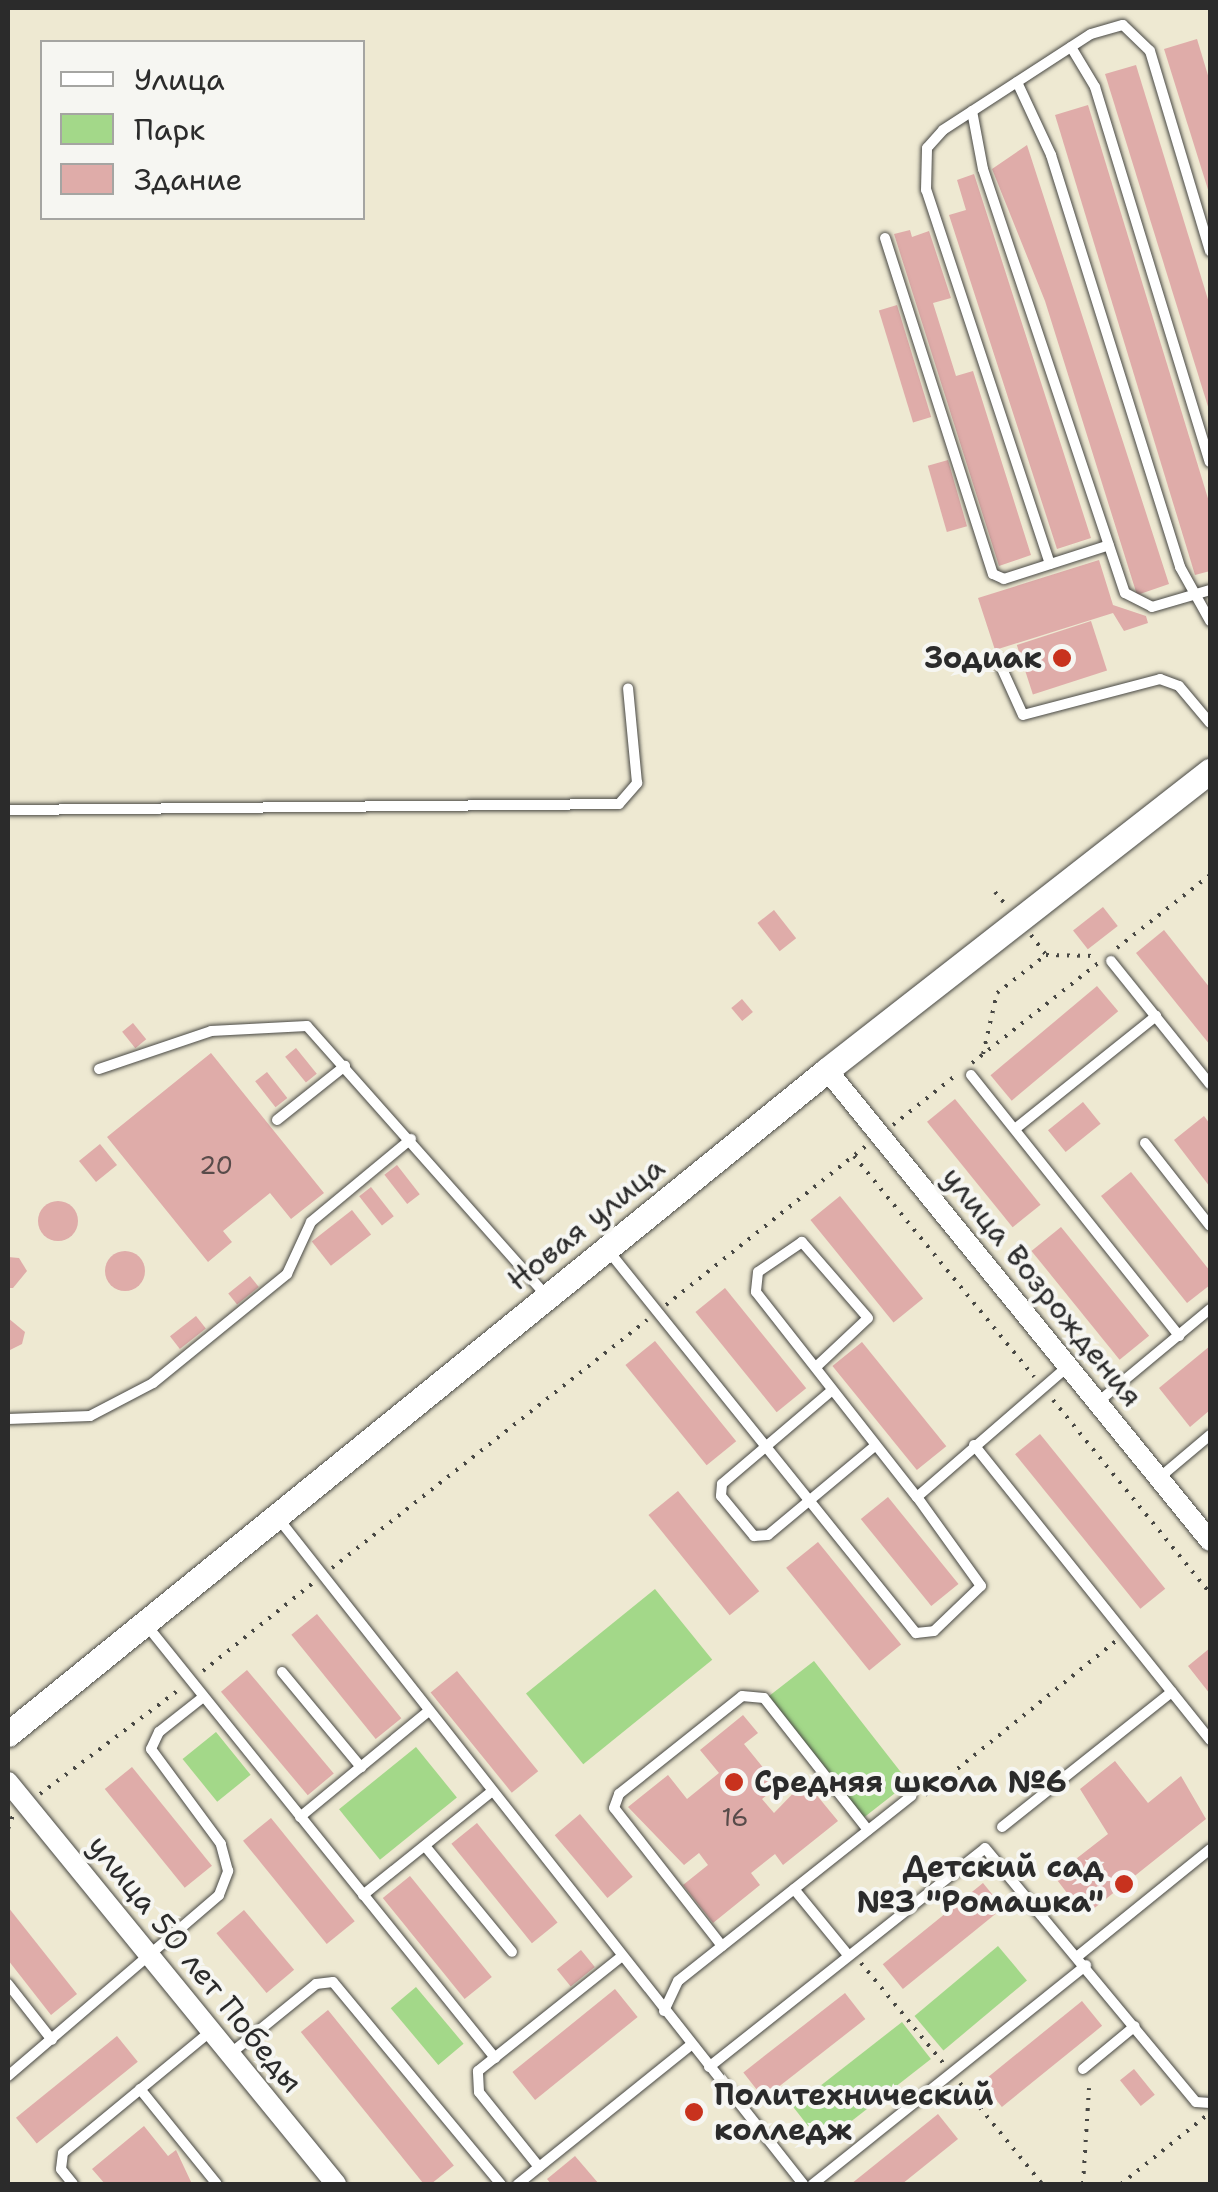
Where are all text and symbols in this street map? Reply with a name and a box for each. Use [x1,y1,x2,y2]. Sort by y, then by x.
legend [40,40,365,220]
text: Улица [134,59,225,100]
text: Парк [134,109,205,150]
text: Здание [134,159,243,200]
place label: Зодиак [925,640,1042,676]
marker: Зодиак [1051,647,1073,669]
house number: 20 [199,1150,233,1180]
street label: Новая улица [500,1150,672,1298]
street label: улица Возрождения [934,1160,1150,1414]
place label: Средняя школа №6 [754,1764,1067,1800]
marker: Средняя школа №6 [723,1771,745,1793]
house number: 16 [721,1802,749,1832]
street label: улица 50 лет Победы [80,1828,310,2100]
place label: Детский сад №3 "Ромашка" [856,1849,1104,1920]
marker: Детский сад №3 "Ромашка" [1113,1873,1135,1895]
place label: Политехнический колледж [714,2077,993,2148]
marker: Политехнический колледж [683,2101,705,2123]

